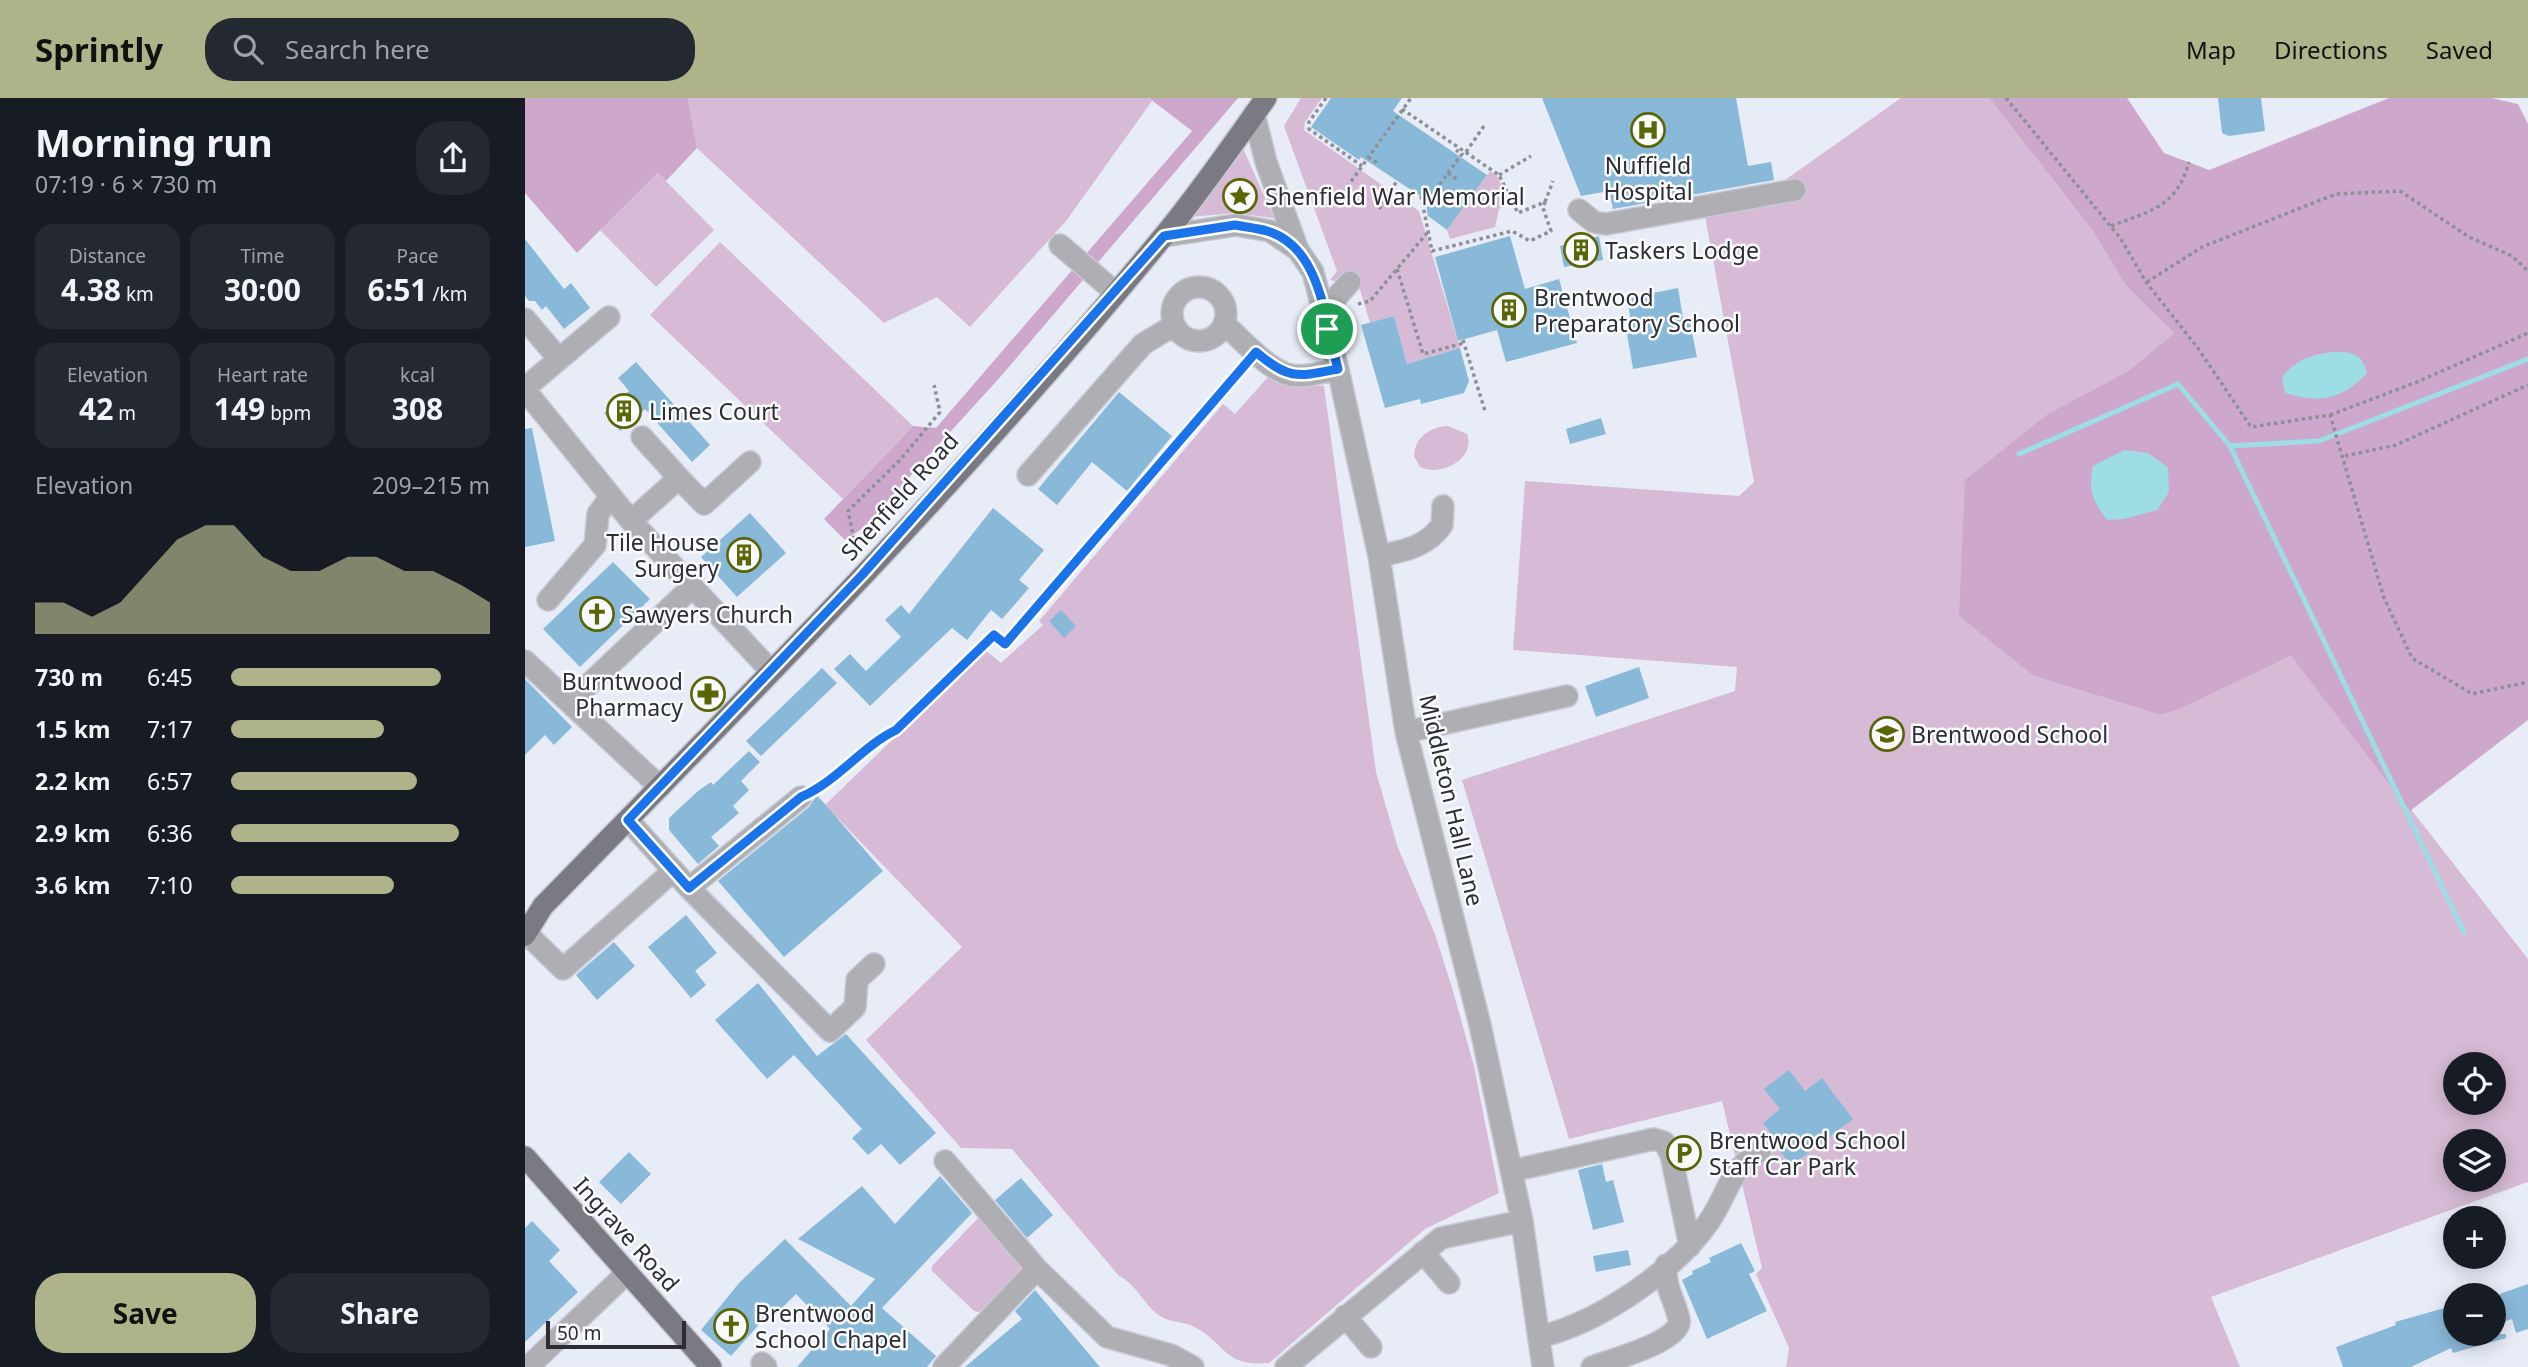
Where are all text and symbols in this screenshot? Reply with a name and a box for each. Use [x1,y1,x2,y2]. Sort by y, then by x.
search box [205,18,695,81]
text: Sprintly [35,27,163,72]
icon: search [229,30,267,68]
text: Search here [285,31,430,67]
text: Map [2186,33,2236,66]
text: Directions [2274,33,2388,66]
text: Saved [2426,33,2493,66]
hospital icon: Nuffield Hospital [1629,111,1667,149]
text: Morning run [35,116,273,168]
button: share [416,121,490,195]
place label: Nuffield Hospital [1603,149,1693,207]
text: 07:19 · 6 × 730 m [35,168,217,200]
place icon: Shenfield War Memorial [1221,177,1259,215]
place label: Shenfield War Memorial [1265,180,1525,212]
building icon: Taskers Lodge [1562,231,1600,269]
place label: Taskers Lodge [1605,234,1759,266]
text: Distance [69,243,146,269]
text: Time [241,243,284,269]
text: Pace [397,243,439,269]
text: 4.38 [61,269,121,310]
text: 30:00 [224,269,301,310]
text: 6:51 [368,269,428,310]
text: km [121,281,154,307]
text: /km [428,281,467,307]
place label: Brentwood Preparatory School [1534,281,1740,339]
building icon: Brentwood Preparatory School [1490,291,1528,329]
pin [1297,299,1357,359]
icon: arrive [1308,310,1346,348]
text: Elevation [67,362,148,388]
text: Heart rate [217,362,308,388]
text: kcal [400,362,435,388]
text: 42 [79,388,113,429]
text: 149 [214,388,265,429]
text: 308 [392,388,443,429]
building icon: Limes Court [605,392,643,430]
place label: Limes Court [649,395,779,427]
text: m [113,400,136,426]
text: bpm [265,400,311,426]
street label: Shenfield Road [833,425,965,567]
text: Elevation [35,469,133,501]
text: 209–215 m [372,469,490,501]
place label: Tile House Surgery [606,526,719,584]
building icon: Tile House Surgery [725,536,763,574]
church icon: Sawyers Church [578,595,616,633]
place label: Sawyers Church [621,598,793,630]
text: 730 m [35,661,103,693]
text: 6:45 [147,661,193,693]
place label: Burntwood Pharmacy [562,665,683,723]
pharmacy icon: Burntwood Pharmacy [689,675,727,713]
street label: Middleton Hall Lane [1412,691,1492,909]
text: 1.5 km [35,713,110,745]
text: 7:17 [147,713,193,745]
school or university icon: Brentwood School [1868,715,1906,753]
place label: Brentwood School [1911,718,2108,750]
text: 2.2 km [35,765,110,797]
text: 6:57 [147,765,193,797]
text: 2.9 km [35,817,110,849]
text: 6:36 [147,817,193,849]
text: 3.6 km [35,869,110,901]
text: 7:10 [147,869,193,901]
map controls [2443,1052,2506,1346]
button: locate [2443,1052,2506,1115]
place label: Brentwood School Staff Car Park [1709,1124,1906,1182]
button: layers [2443,1129,2506,1192]
parking icon: Brentwood School Staff Car Park [1665,1134,1703,1172]
street label: Ingrave Road [567,1170,687,1298]
button: + [2443,1206,2506,1269]
button: Save [35,1273,256,1353]
button: Share [270,1273,490,1353]
button: − [2443,1283,2506,1346]
place label: Brentwood School Chapel [755,1297,907,1355]
church icon: Brentwood School Chapel [712,1307,750,1345]
scale bar [546,1318,686,1350]
text: 50 m [557,1320,601,1346]

